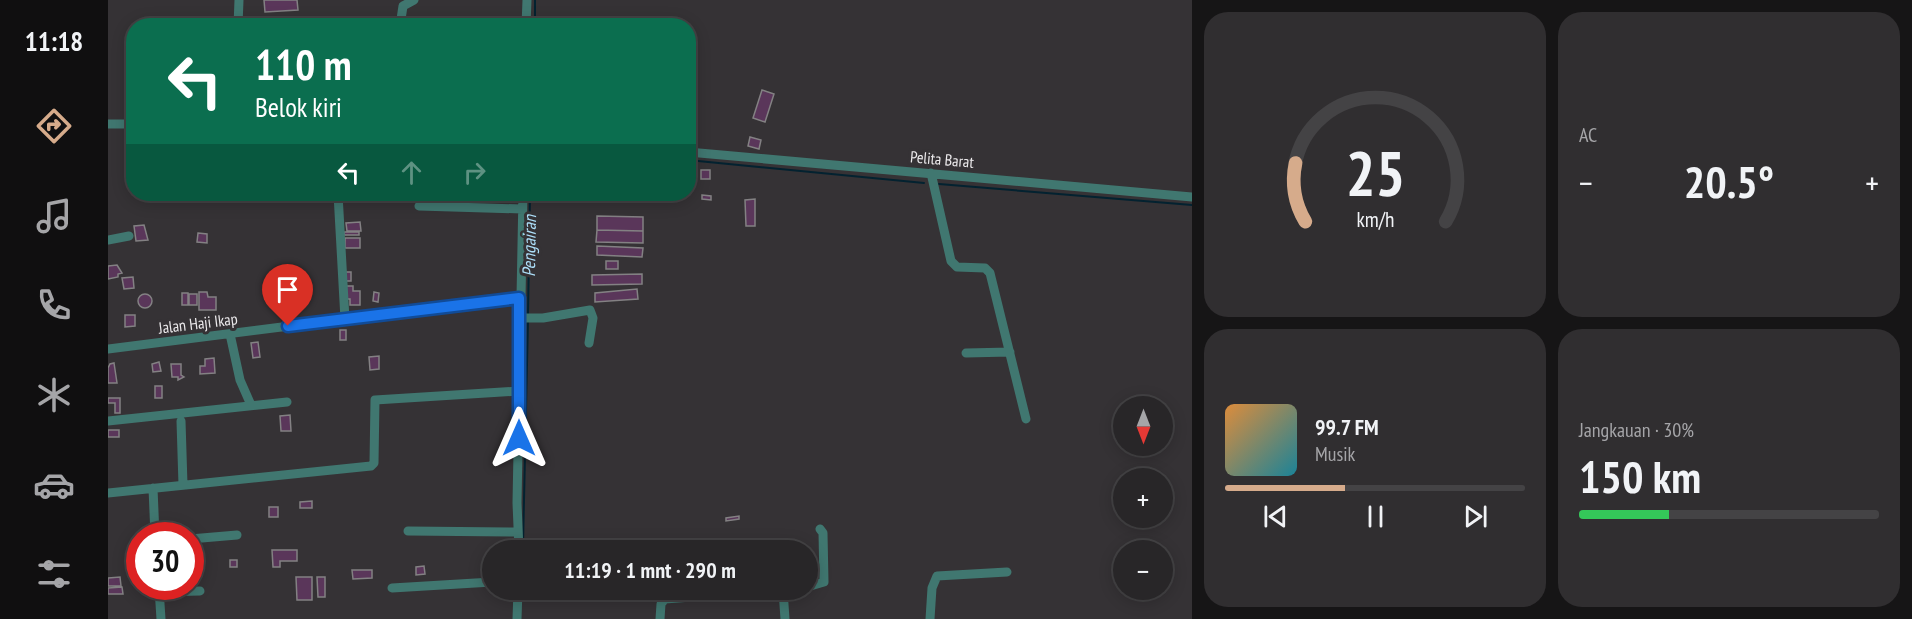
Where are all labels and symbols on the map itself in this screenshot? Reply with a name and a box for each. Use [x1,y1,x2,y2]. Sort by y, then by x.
street label: Pelita Barat [909,146,975,172]
water label: Pengairan [517,214,541,277]
pin [262,264,313,326]
street label: Jalan Haji Ikap [156,308,239,338]
north arrow [1113,396,1173,456]
position arrow [487,406,551,470]
speed limit sign: 30 [126,522,204,600]

